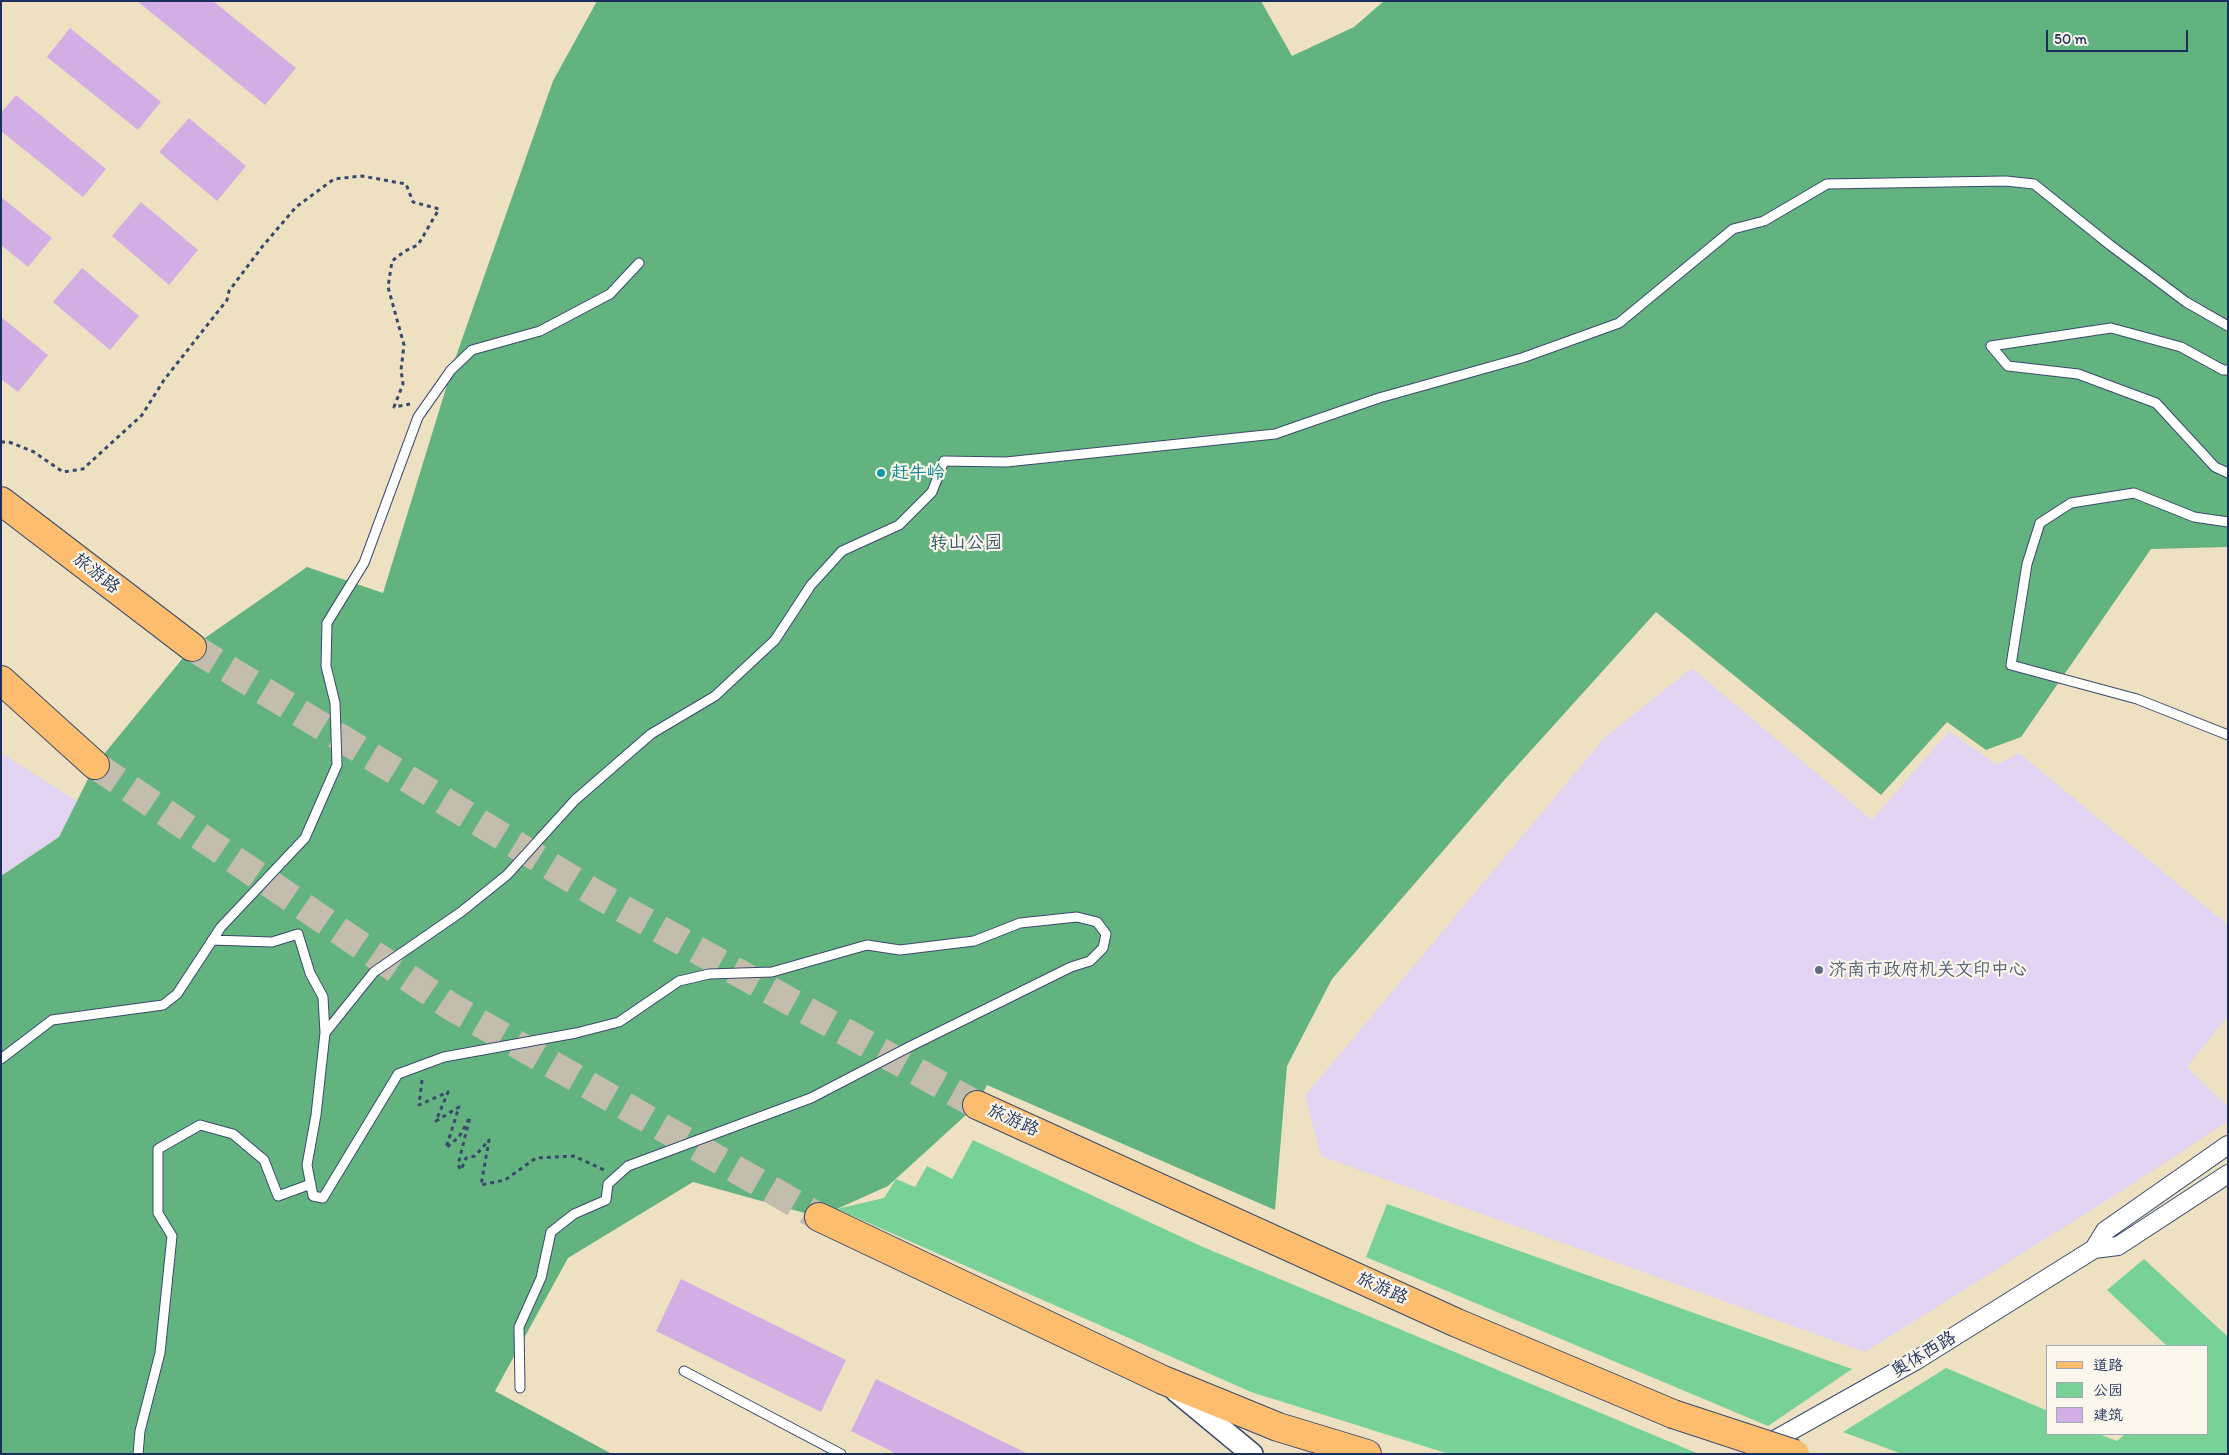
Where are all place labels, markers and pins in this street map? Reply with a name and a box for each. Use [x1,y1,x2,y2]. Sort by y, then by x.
place label: 赶牛岭 [891,462,945,484]
marker: 赶牛岭 [875,467,887,479]
place label: 济南市政府机关文印中心 [1829,959,2027,981]
marker: 济南市政府机关文印中心 [1813,964,1825,976]

